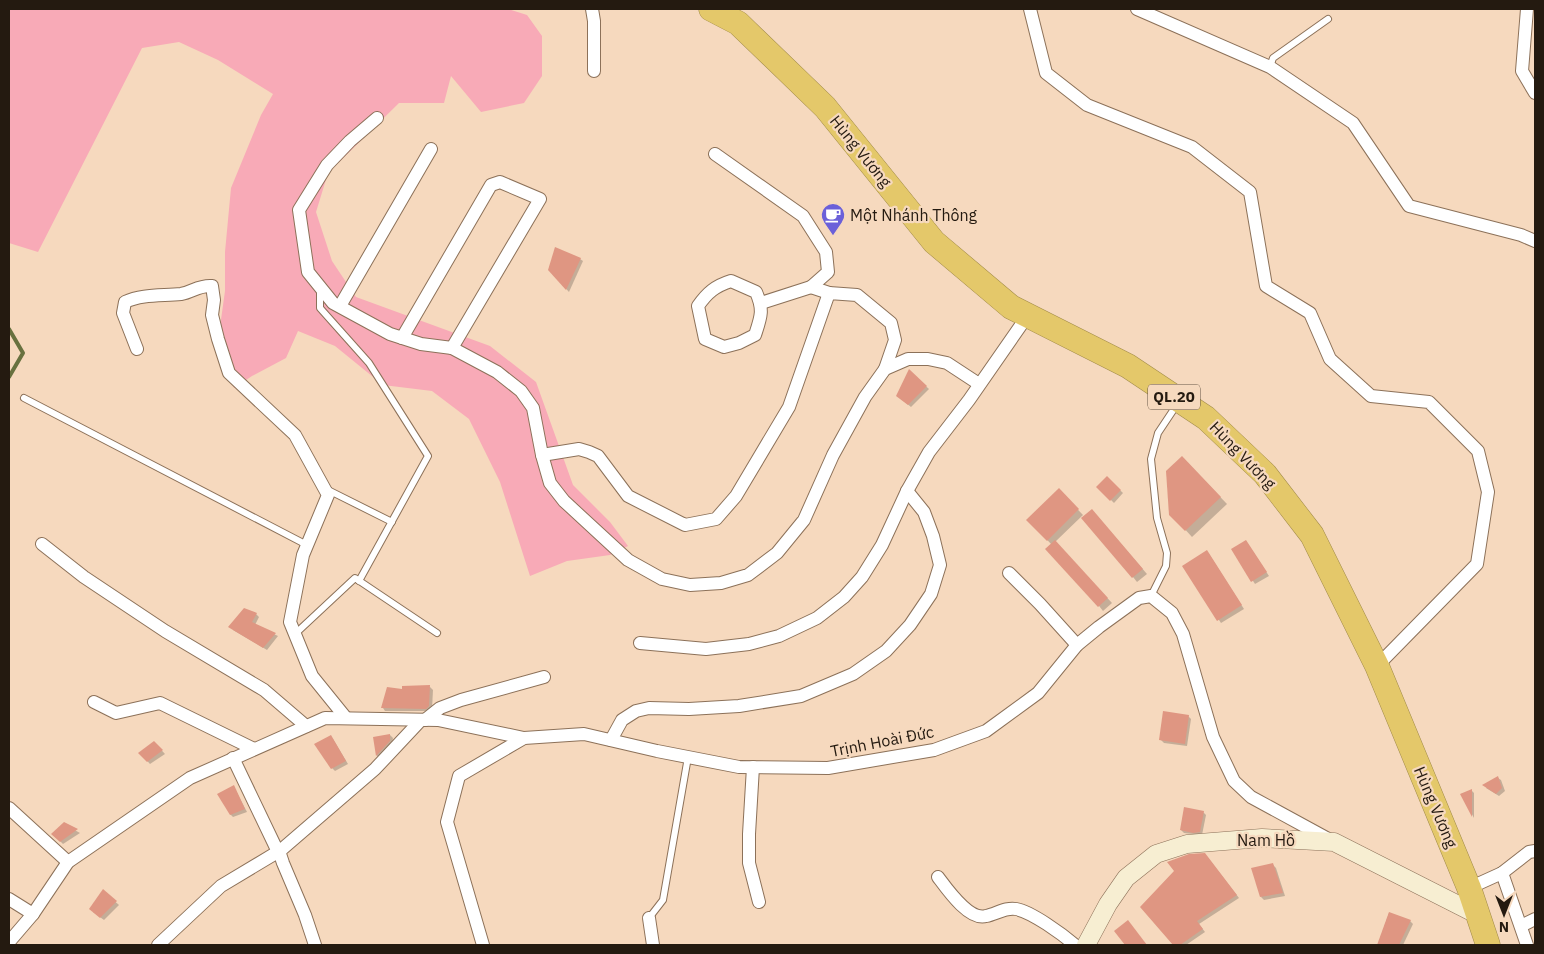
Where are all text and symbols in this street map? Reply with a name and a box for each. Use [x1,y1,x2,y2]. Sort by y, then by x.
street label: Hùng Vương [826,111,896,191]
cafe icon: Một Nhánh Thông [820,202,846,236]
place label: Một Nhánh Thông [850,205,978,225]
road number: QL.20 [1148,384,1200,410]
street label: Hùng Vương [1206,417,1281,494]
street label: Trịnh Hoài Đức [829,721,935,761]
street label: Hùng Vương [1410,763,1462,851]
street label: Nam Hồ [1237,830,1295,850]
north arrow [1479,889,1529,939]
text: N [1499,918,1509,936]

